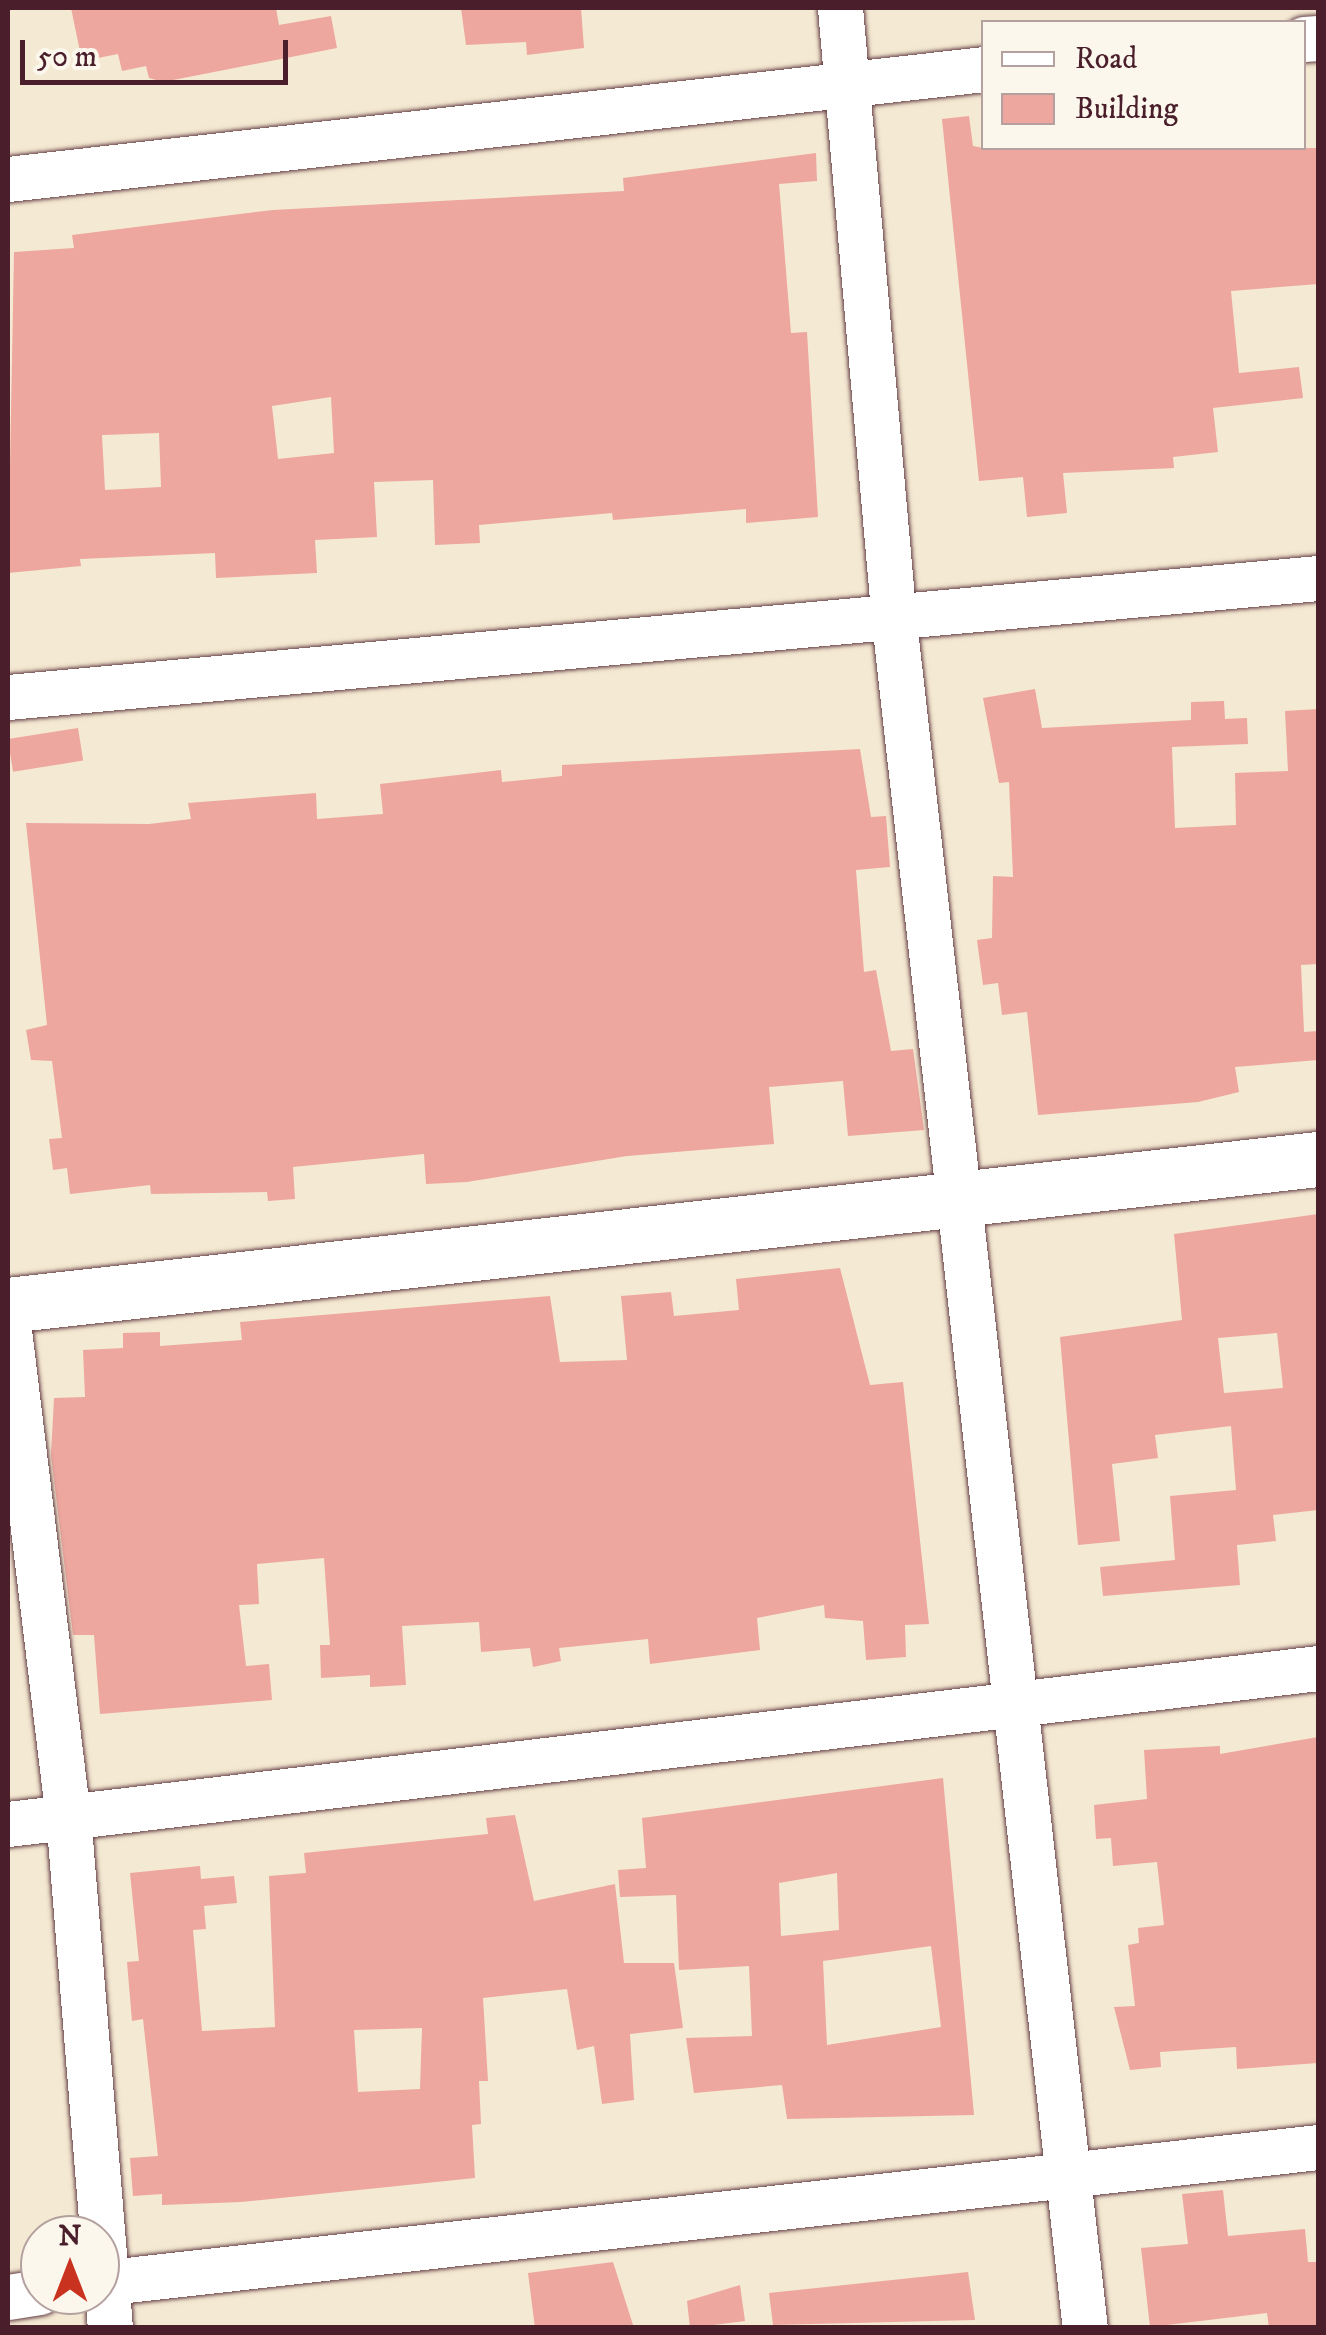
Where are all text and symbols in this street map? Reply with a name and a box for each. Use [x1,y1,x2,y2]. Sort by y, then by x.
scale bar [25,20,292,82]
legend [981,20,1306,150]
text: 50 m [37,39,97,76]
text: Road [1075,41,1137,78]
text: Building [1075,91,1178,128]
north arrow [20,2215,120,2315]
text: N [59,2219,81,2254]

